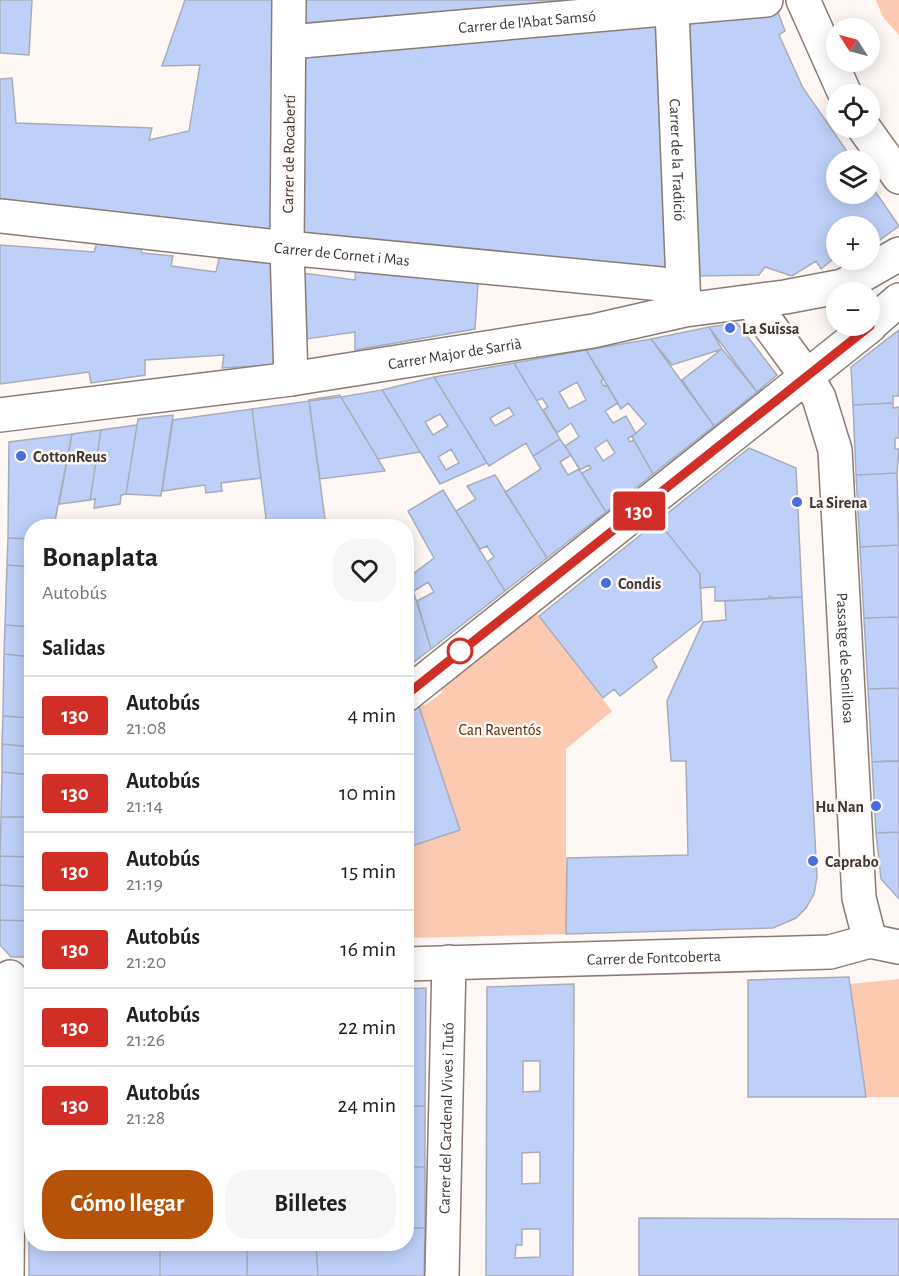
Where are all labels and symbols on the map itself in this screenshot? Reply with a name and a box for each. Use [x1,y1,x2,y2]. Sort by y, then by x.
street label: Carrer de l'Abat Samsó [458,8,597,36]
north arrow [826,18,880,72]
street label: Carrer de Rocabertí [280,94,298,213]
street label: Carrer de la Tradició [667,98,688,222]
street label: Carrer de Cornet i Mas [273,240,410,269]
marker: La Suïssa [723,321,737,335]
place label: La Suïssa [742,321,800,337]
street label: Carrer Major de Sarrià [387,335,523,372]
marker: CottonReus [14,449,28,463]
place label: CottonReus [33,449,107,465]
line badge: 130 [604,492,674,530]
marker: La Sirena [790,495,804,509]
place label: La Sirena [809,495,868,511]
marker: Condis [599,576,613,590]
place label: Condis [618,576,661,592]
street label: Passatge de Senillosa [834,592,857,724]
unlabelled marker [447,638,473,664]
park label: Can Raventós [458,722,542,738]
place label: Hu Nan [815,799,864,815]
marker: Hu Nan [869,799,883,813]
marker: Caprabo [806,854,820,868]
place label: Caprabo [825,854,879,870]
street label: Carrer de Fontcoberta [587,948,721,968]
street label: Carrer del Cardenal Vives i Tutó [436,1022,457,1214]

